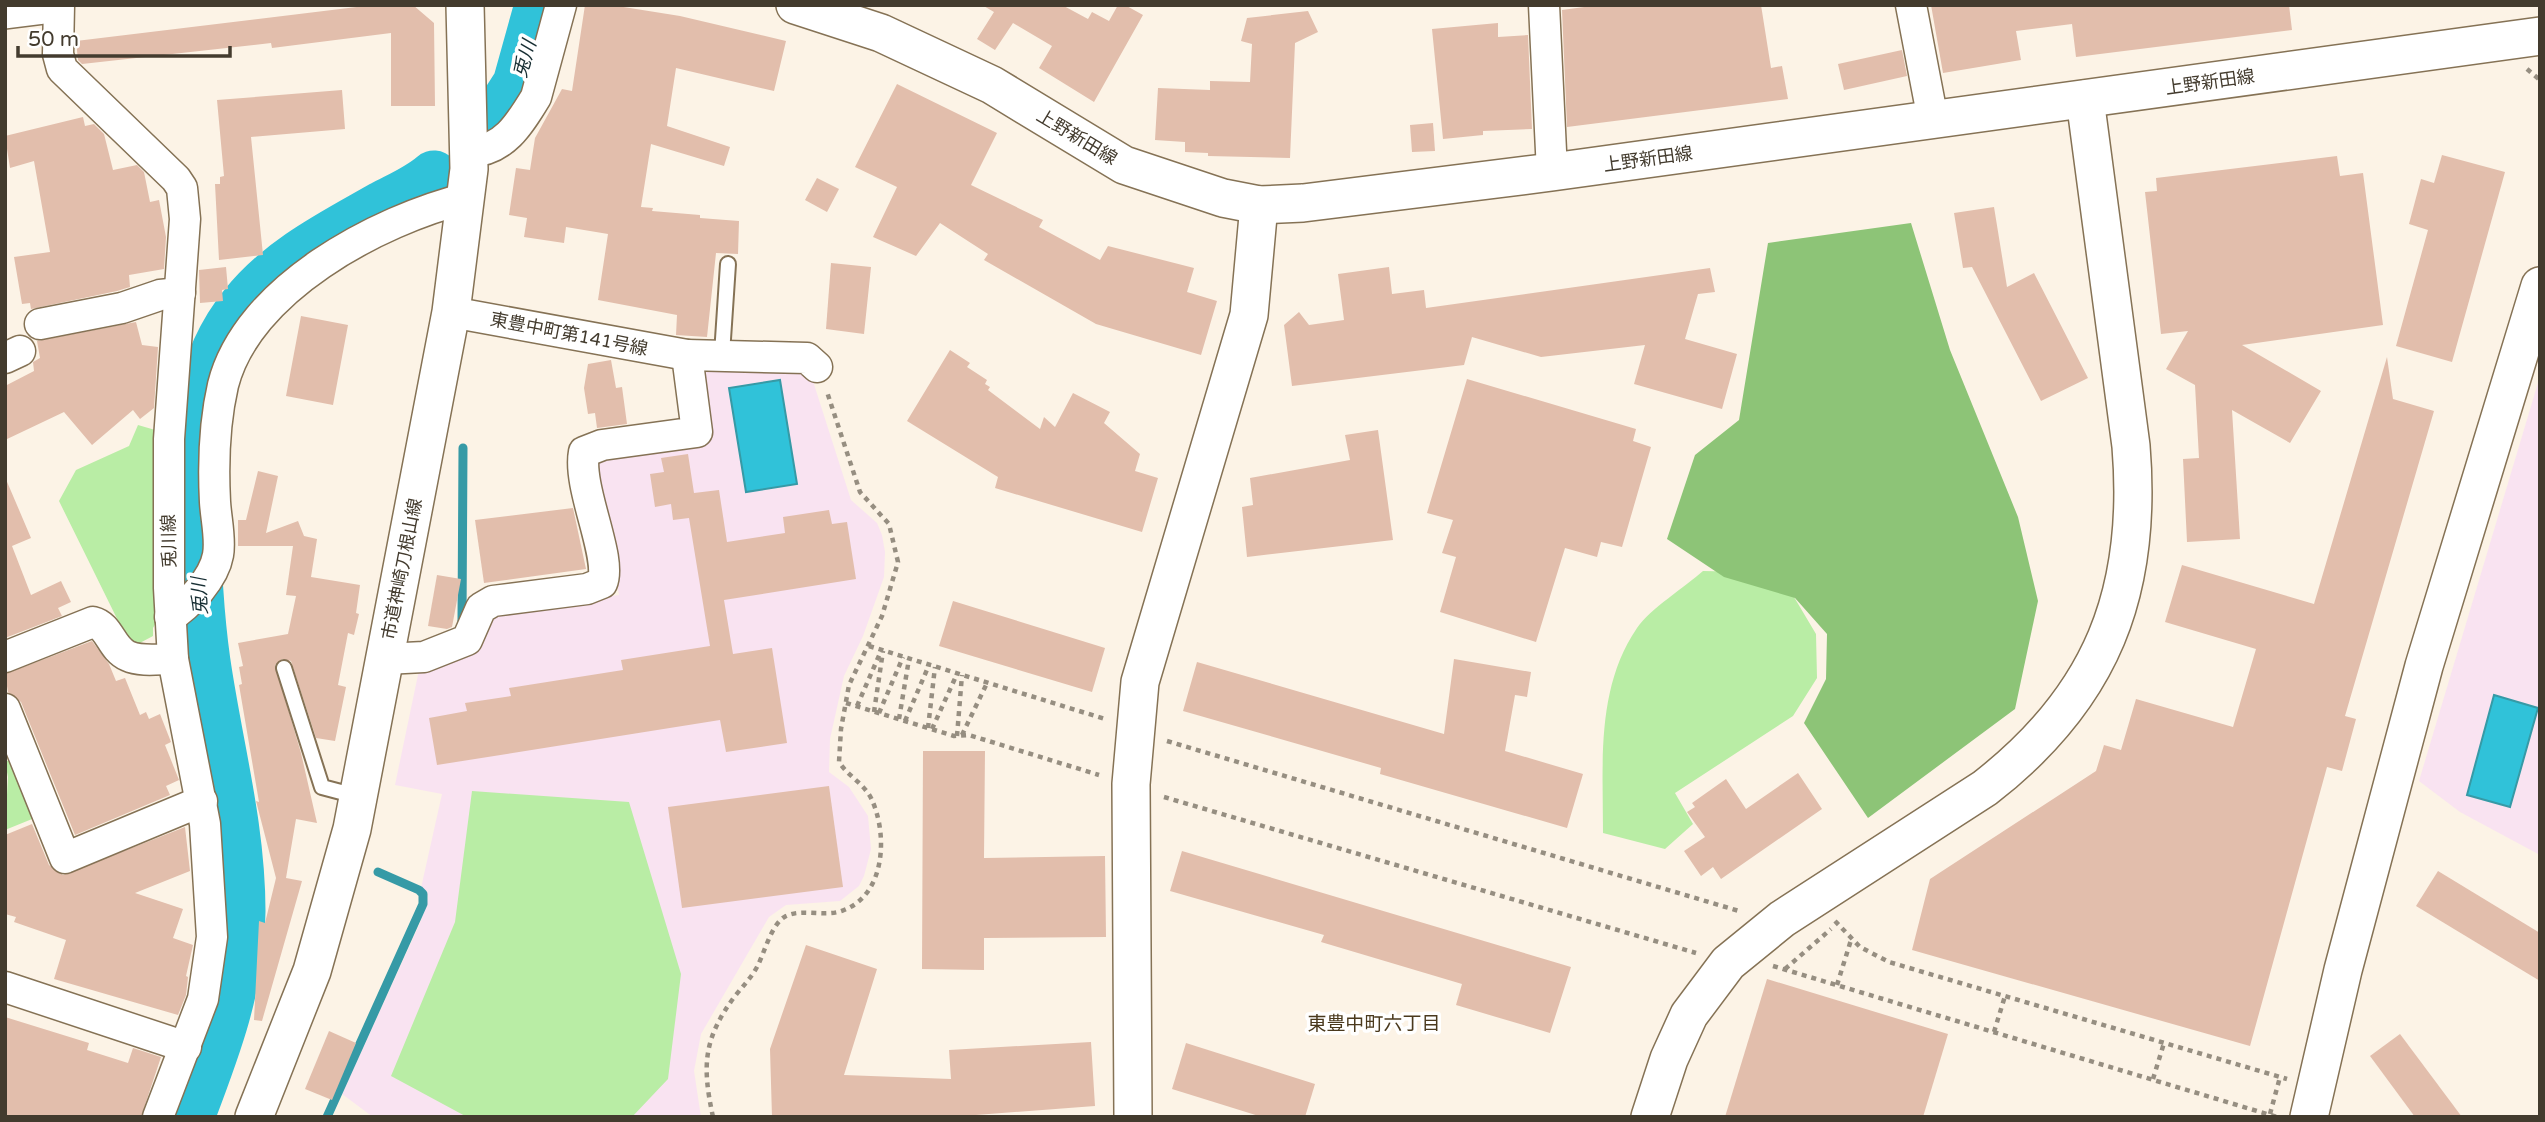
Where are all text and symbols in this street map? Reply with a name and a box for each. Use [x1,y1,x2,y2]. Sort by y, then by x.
scale bar [18,14,229,58]
text: 50 m [28,27,79,52]
water label: 兎川 [509,36,541,80]
street label: 上野新田線 [2164,65,2256,99]
street label: 上野新田線 [1033,104,1121,170]
street label: 上野新田線 [1602,142,1694,176]
street label: 東豊中町第141号線 [488,308,650,360]
street label: 市道神崎刀根山線 [377,496,427,642]
street label: 兎川線 [158,514,180,568]
water label: 兎川 [188,574,212,616]
district label: 東豊中町六丁目 [1307,1013,1441,1035]

